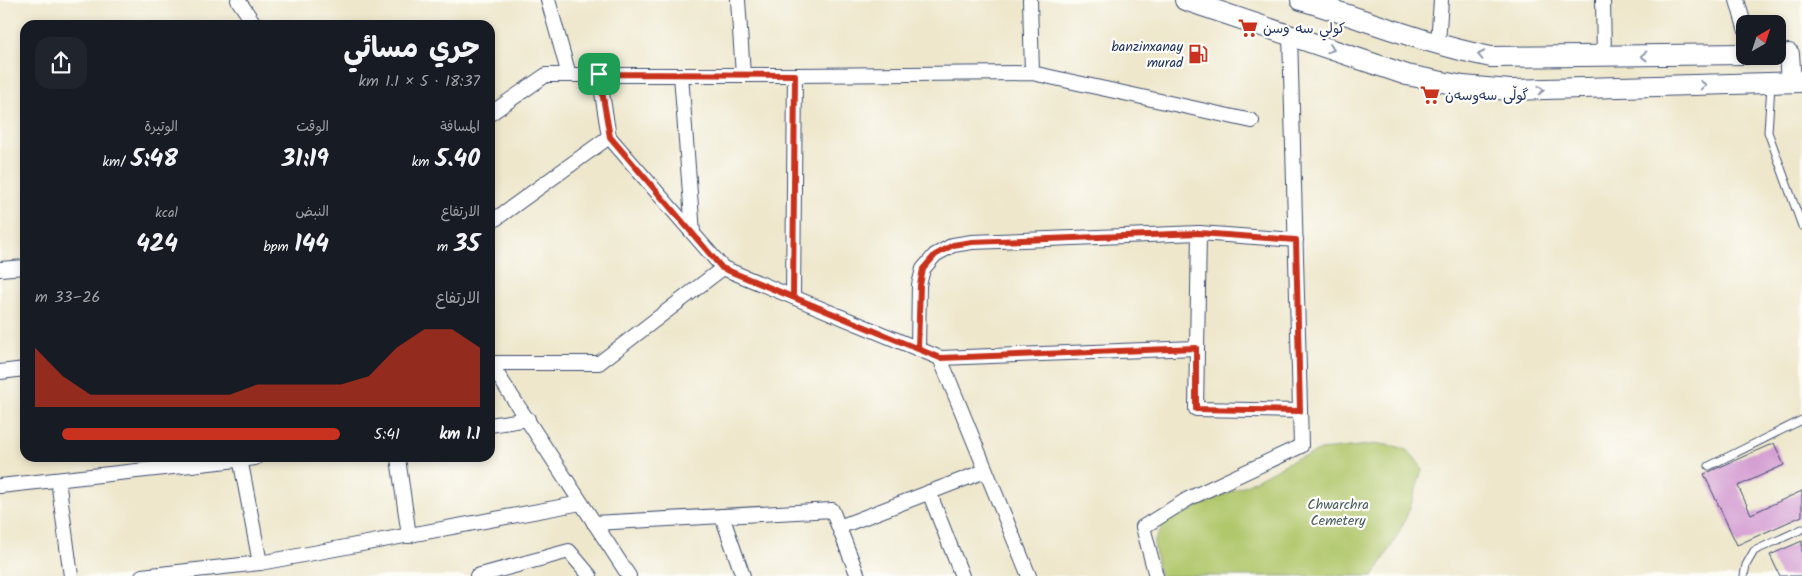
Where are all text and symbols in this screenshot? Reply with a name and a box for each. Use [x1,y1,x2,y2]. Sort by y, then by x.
north arrow [1736,15,1786,65]
map controls [1736,15,1786,65]
supermarket icon: كولي سه وسن [1237,17,1259,39]
place label: كولي سه وسن [1263,18,1345,41]
text: جري مسائي [343,27,480,72]
place label: banzinxanay murad [1112,36,1184,74]
button: share [35,37,87,89]
fuel station icon: banzinxanay murad [1187,43,1209,65]
one-way arrow [1327,43,1335,53]
one-way arrow [1477,50,1486,61]
one-way arrow [1640,51,1648,61]
pin [578,53,620,95]
icon: arrive [585,60,613,88]
text: 18:37 · 5 × 1.1 km [359,69,480,94]
one-way arrow [1700,80,1707,90]
supermarket icon: گوڵی سەوسەن [1419,84,1441,106]
one-way arrow [1537,84,1545,95]
place label: گوڵی سەوسەن [1445,85,1529,107]
text: الوتيرة [144,116,178,138]
text: الوقت [296,116,329,138]
text: المسافة [440,116,480,138]
text: 5:48 [131,139,178,179]
text: 31:19 [281,139,329,179]
text: 5.40 [435,139,480,179]
text: /km [103,151,131,173]
text: km [412,151,435,173]
text: النبض [296,201,329,223]
text: الارتفاع [441,201,480,223]
text: kcal [155,202,178,224]
text: 424 [136,224,178,264]
text: 144 [294,224,329,264]
text: 35 [454,224,480,264]
text: bpm [263,236,294,258]
text: m [437,236,454,258]
text: 26–33 m [35,285,100,310]
text: الارتفاع [435,286,480,311]
text: 5:41 [374,422,400,447]
text: 1.1 km [439,422,480,447]
park label: Chwarchra Cemetery [1307,494,1369,532]

